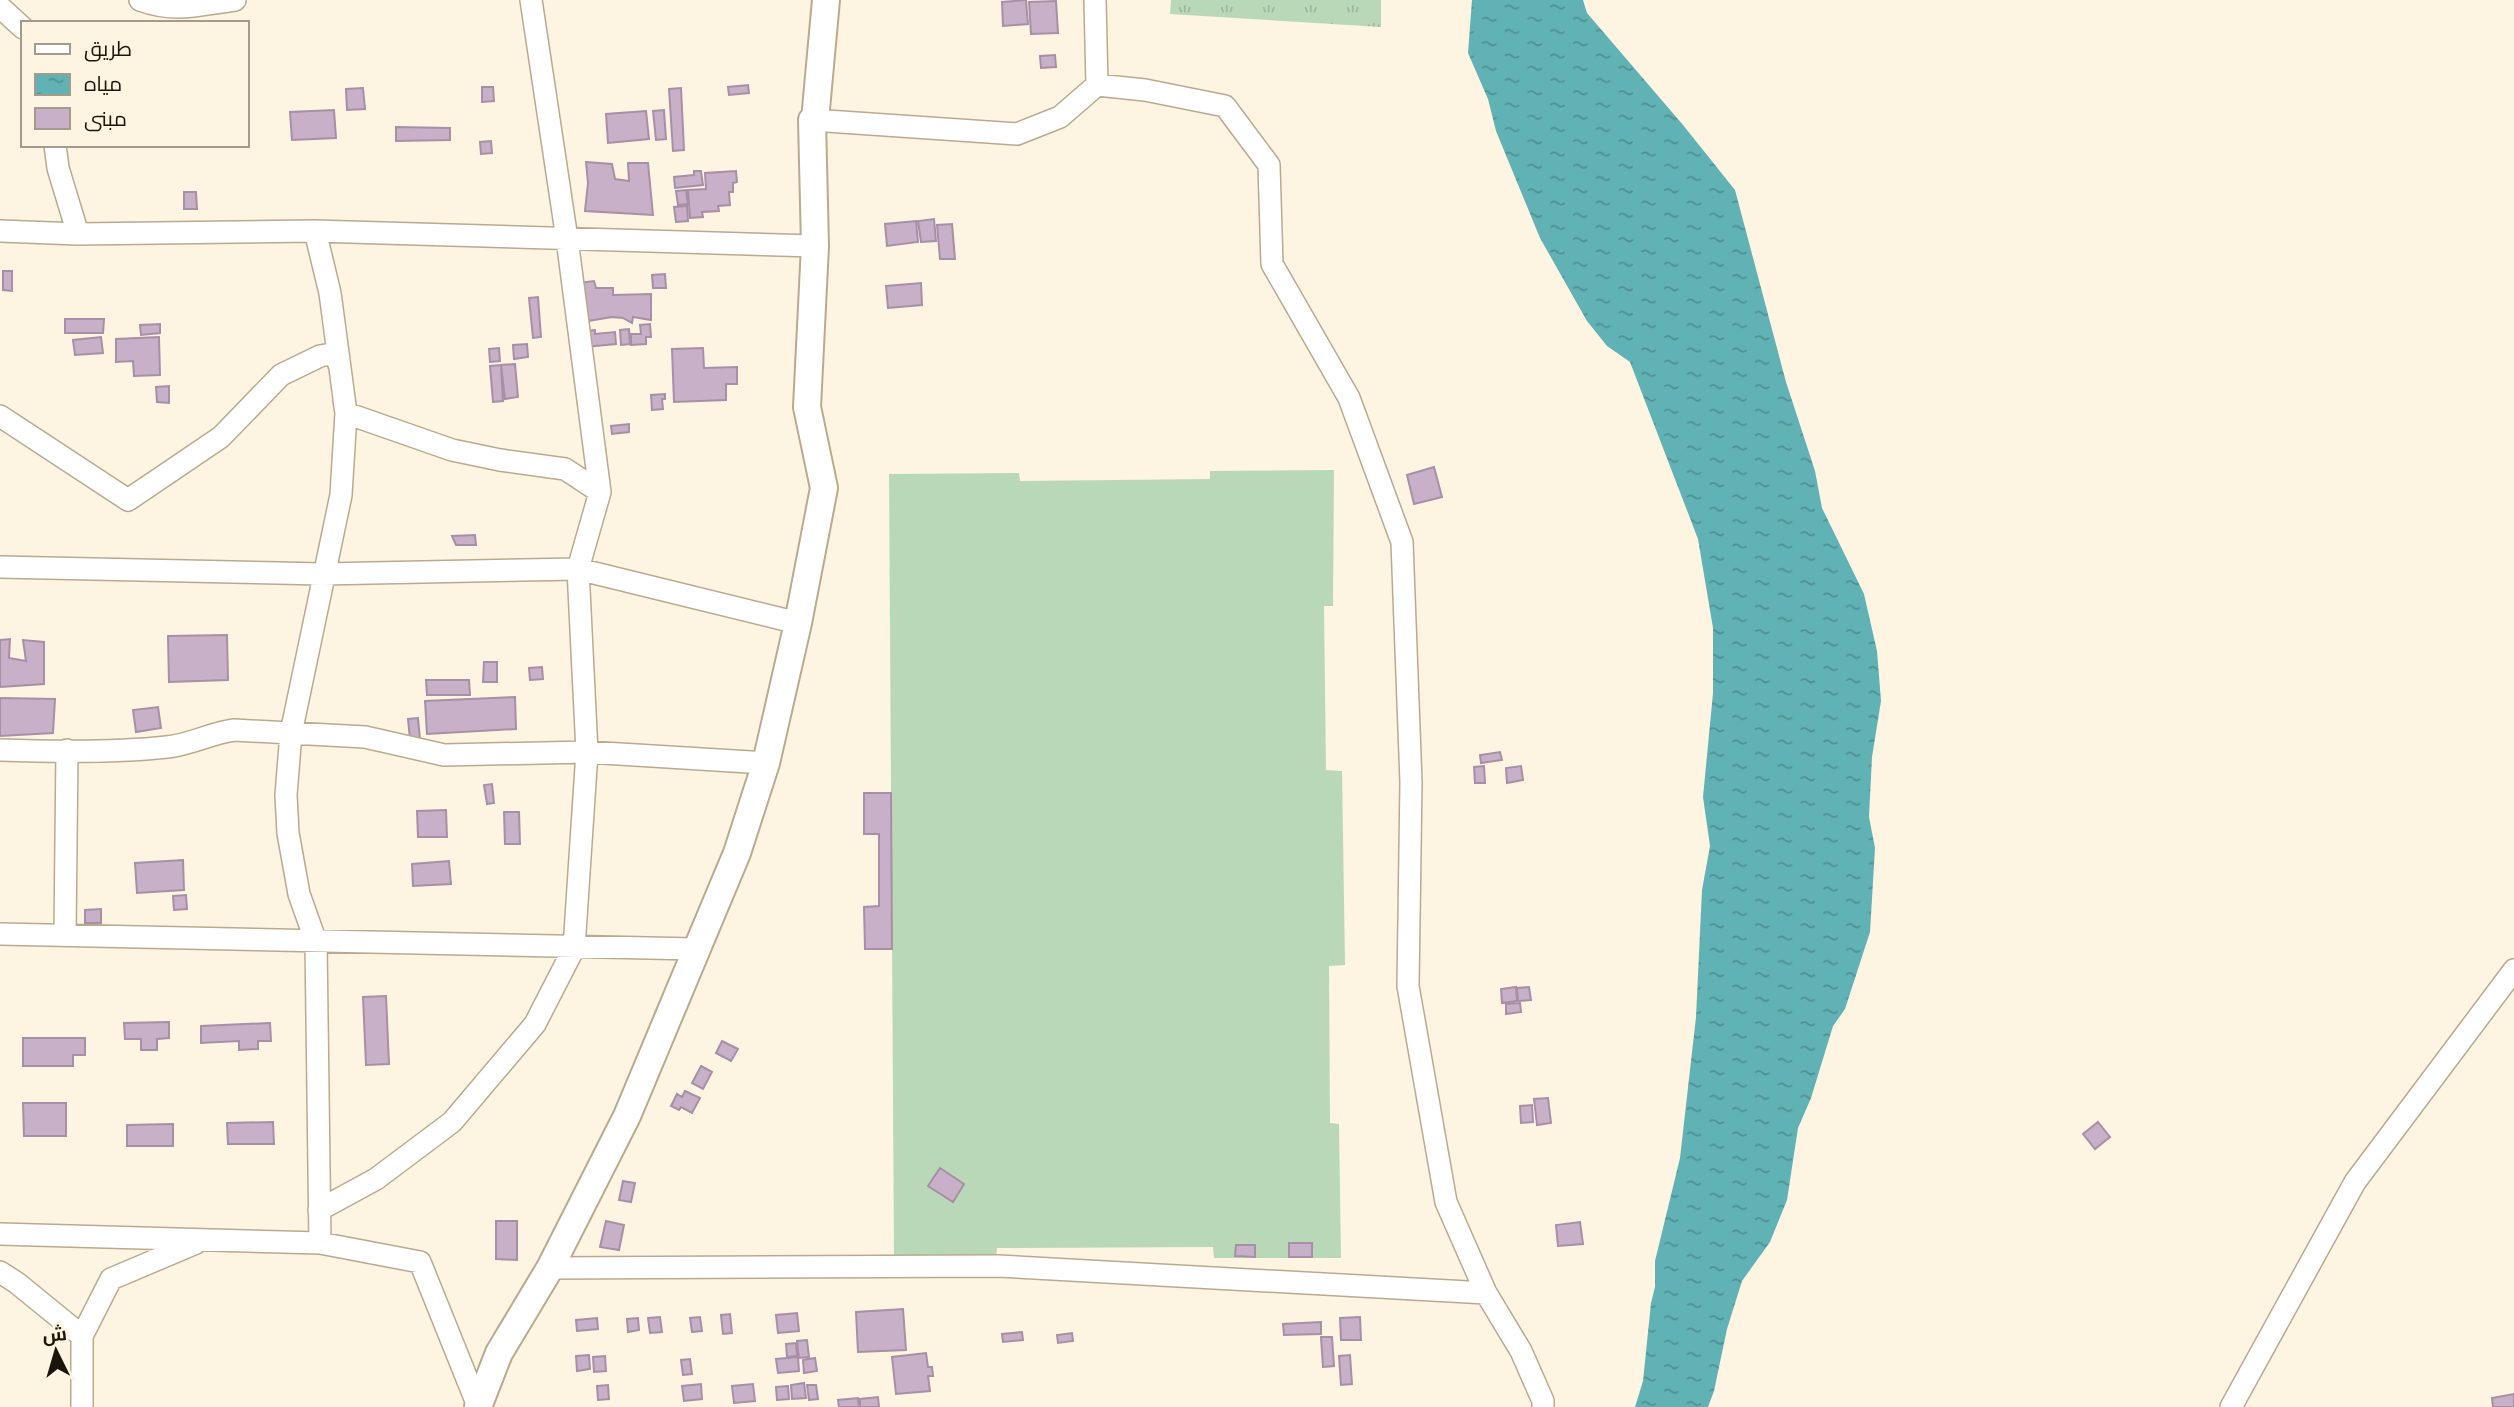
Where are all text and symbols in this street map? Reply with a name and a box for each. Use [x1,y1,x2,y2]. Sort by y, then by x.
legend [21,21,248,147]
text: طريق [84,37,132,62]
text: مياه [84,72,122,96]
text: مبنى [84,107,127,132]
north arrow [21,1316,91,1386]
text: ش [41,1322,68,1347]

